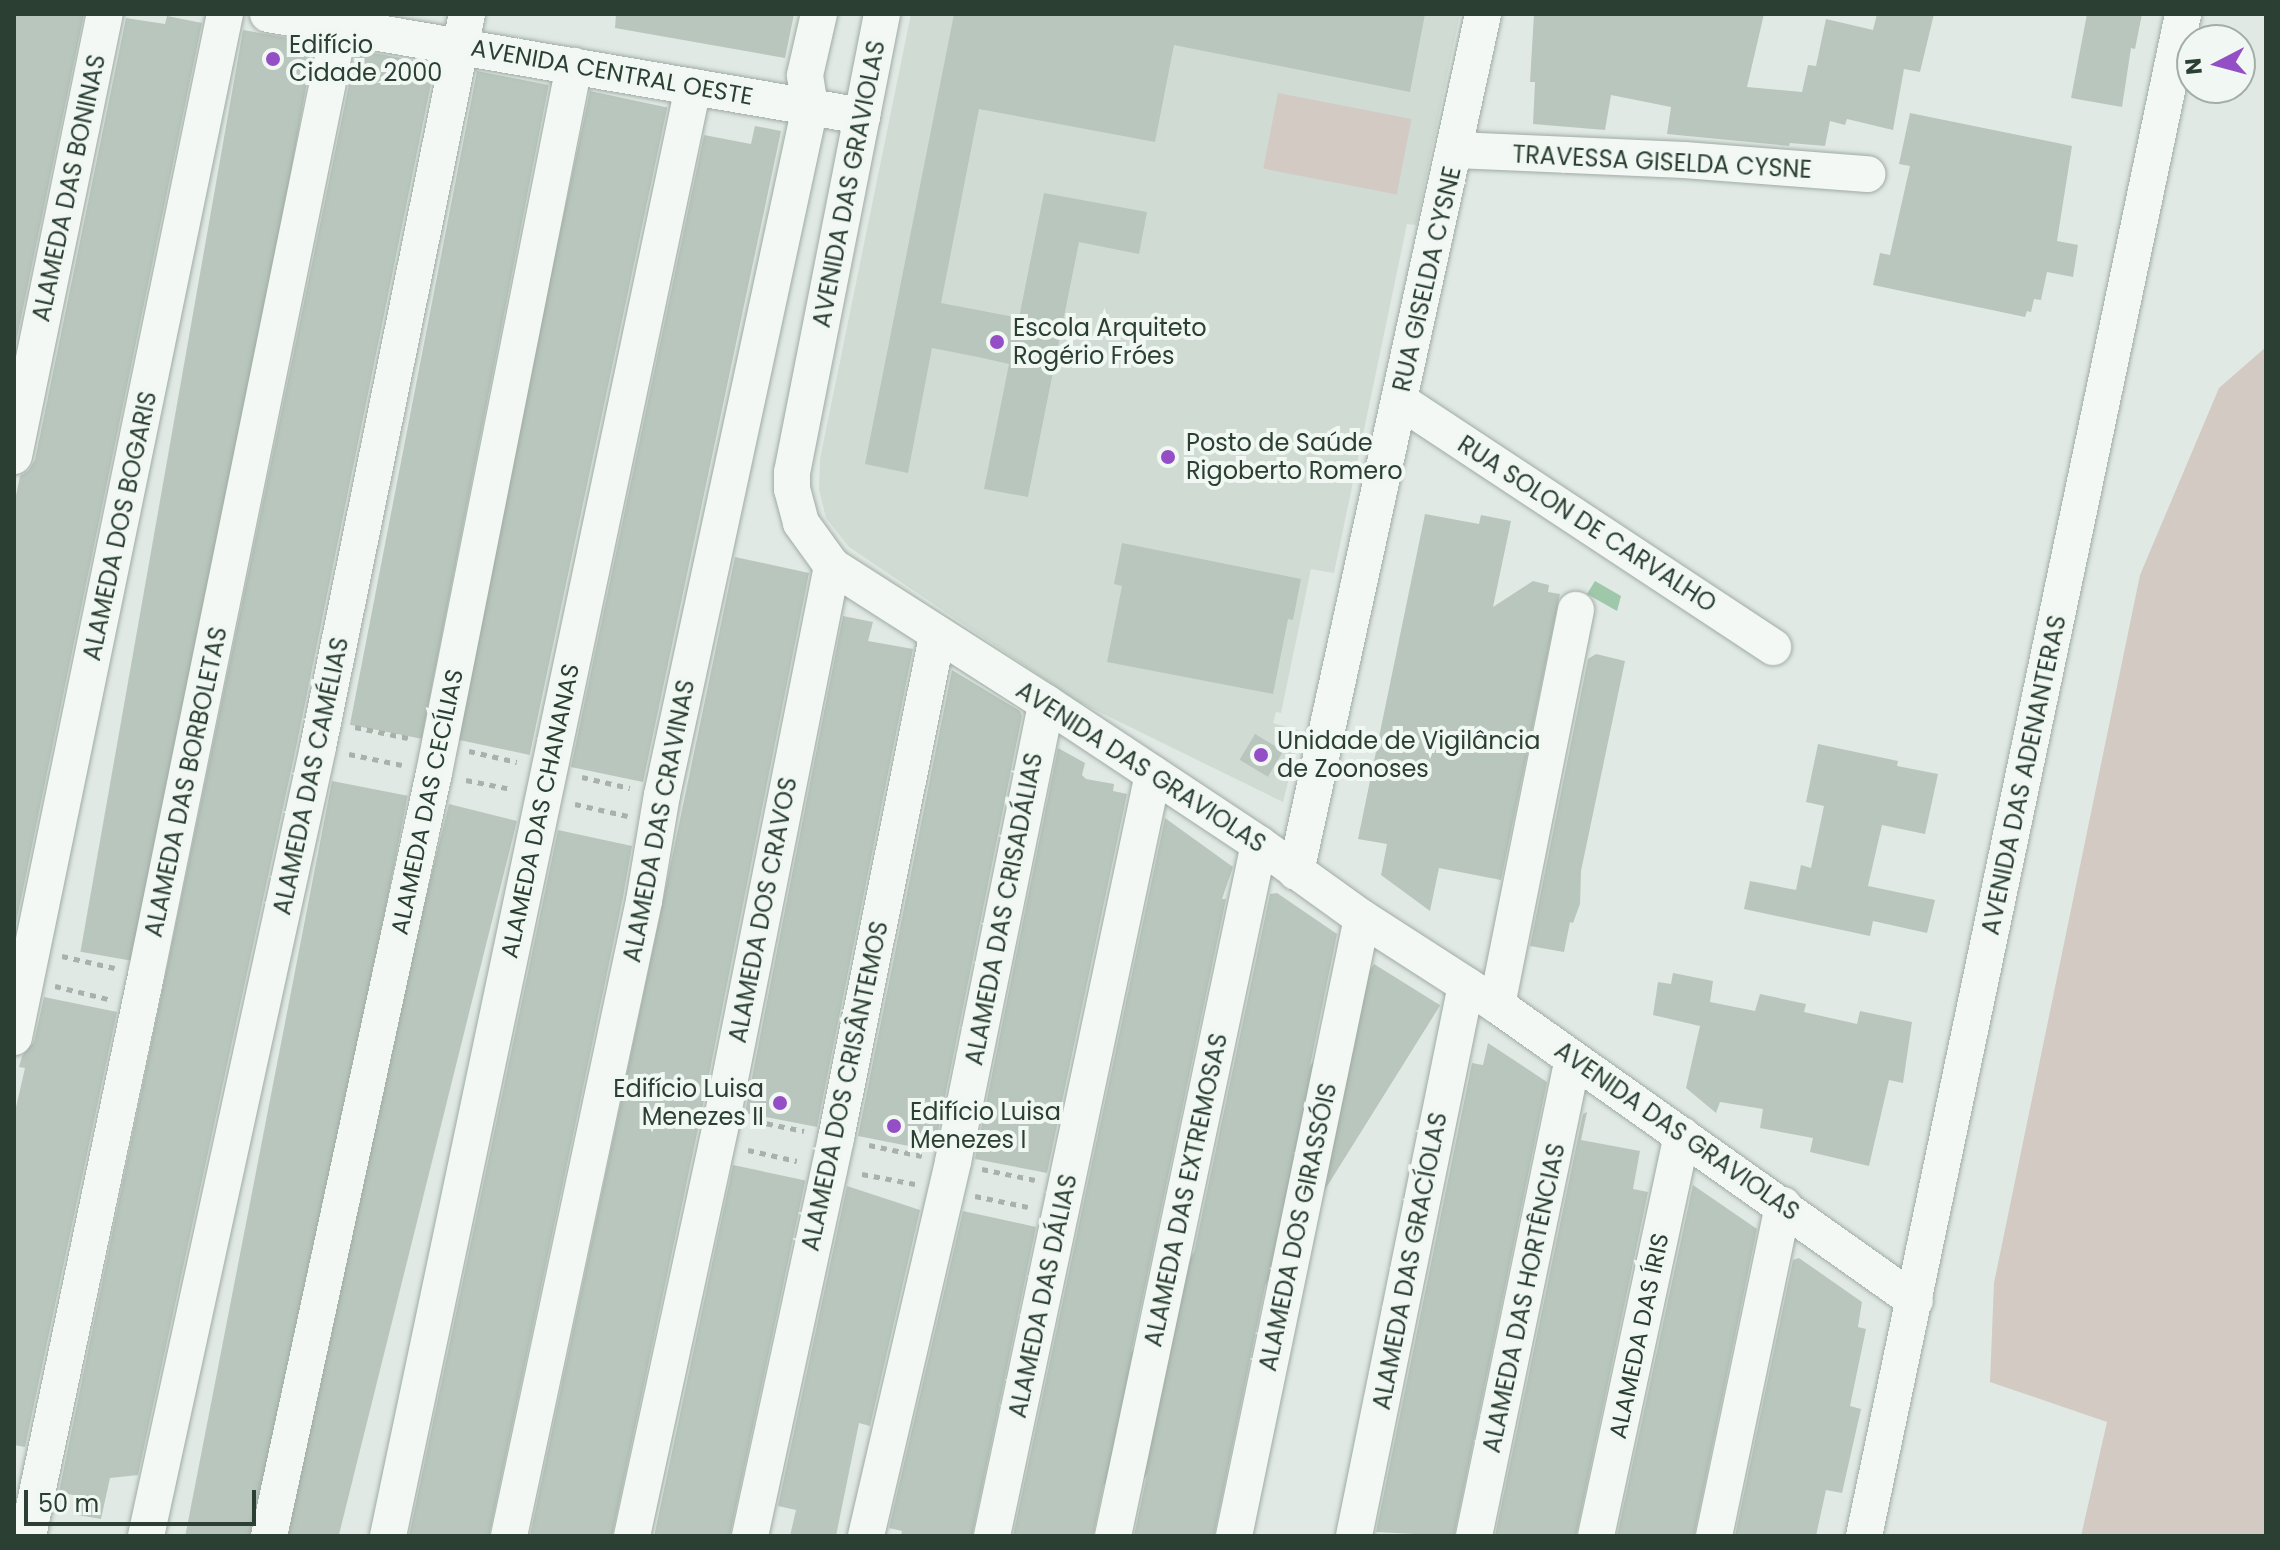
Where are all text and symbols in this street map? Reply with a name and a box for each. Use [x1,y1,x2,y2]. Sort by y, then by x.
north arrow [2176,24,2256,104]
place label: Edifício Cidade 2000 [289,31,442,87]
street label: AVENIDA CENTRAL OESTE [469,33,755,111]
street label: AVENIDA DAS GRAVIOLAS [807,38,891,330]
marker: Edifício Cidade 2000 [264,50,282,68]
street label: ALAMEDA DAS BONINAS [27,52,111,324]
text: N [2177,57,2210,76]
street label: TRAVESSA GISELDA CYSNE [1512,140,1812,184]
street label: RUA GISELDA CYSNE [1387,164,1467,394]
place label: Escola Arquiteto Rogério Fróes [1013,314,1207,370]
marker: Escola Arquiteto Rogério Fróes [988,333,1006,351]
street label: ALAMEDA DOS BOGARIS [77,389,163,663]
place label: Posto de Saúde Rigoberto Romero [1186,429,1403,485]
street label: RUA SOLON DE CARVALHO [1452,430,1722,618]
marker: Posto de Saúde Rigoberto Romero [1157,446,1179,468]
street label: AVENIDA DAS ADENANTERAS [1976,612,2072,938]
street label: ALAMEDA DAS BORBOLETAS [139,624,233,940]
street label: ALAMEDA DAS CAMÉLIAS [267,635,355,917]
street label: ALAMEDA DAS CHANANAS [495,661,585,961]
street label: ALAMEDA DAS CECÍLIAS [385,667,469,937]
street label: AVENIDA DAS GRAVIOLAS [1011,675,1271,859]
street label: ALAMEDA DAS CRAVINAS [617,677,701,965]
place label: Unidade de Vigilância de Zoonoses [1277,727,1540,783]
marker: Unidade de Vigilância de Zoonoses [1252,746,1270,764]
street label: ALAMEDA DAS CRISADÁLIAS [960,750,1048,1068]
street label: ALAMEDA DOS CRAVOS [723,775,803,1045]
street label: ALAMEDA DOS CRISÂNTEMOS [796,918,894,1254]
street label: ALAMEDA DAS EXTREMOSAS [1139,1031,1233,1349]
street label: AVENIDA DAS GRAVIOLAS [1549,1036,1805,1226]
place label: Edifício Luisa Menezes II [613,1075,764,1131]
street label: ALAMEDA DOS GIRASSÓIS [1253,1080,1343,1374]
marker: Edifício Luisa Menezes II [771,1094,789,1112]
place label: Edifício Luisa Menezes I [910,1098,1061,1154]
street label: ALAMEDA DAS GRACÍOLAS [1367,1110,1453,1412]
marker: Edifício Luisa Menezes I [885,1117,903,1135]
street label: ALAMEDA DAS HORTÊNCIAS [1477,1141,1571,1455]
street label: ALAMEDA DAS DÁLIAS [1003,1171,1083,1421]
street label: ALAMEDA DAS ÍRIS [1603,1231,1675,1441]
scale bar [28,1474,260,1524]
text: 50 m [38,1487,99,1520]

